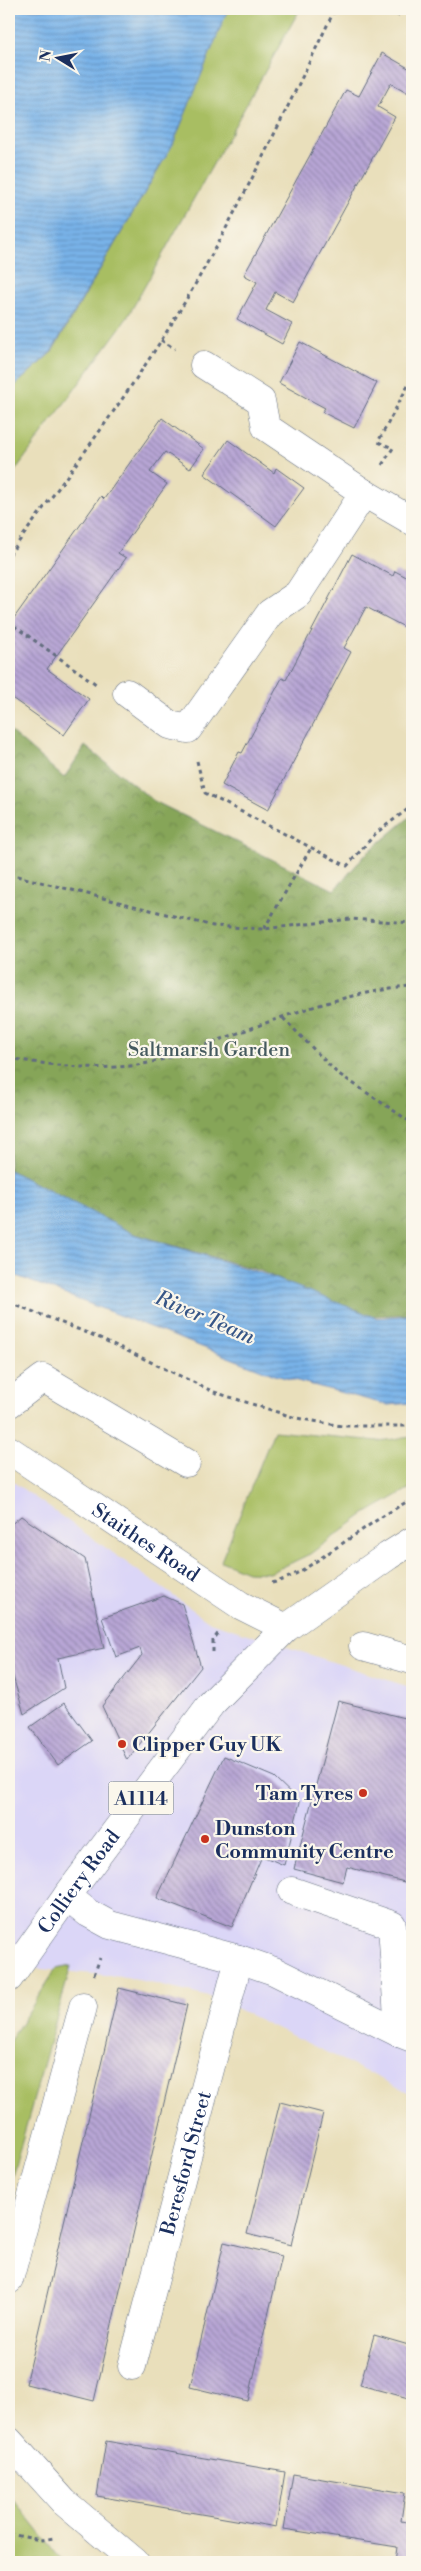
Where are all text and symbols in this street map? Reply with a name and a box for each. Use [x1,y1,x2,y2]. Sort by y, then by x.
north arrow [32,32,82,82]
text: N [36,49,56,63]
park label: Saltmarsh Garden [128,1038,290,1063]
water label: River Team [150,1285,259,1351]
street label: Staithes Road [87,1498,204,1588]
place label: Clipper Guy UK [132,1733,282,1758]
marker: Clipper Guy UK [116,1738,128,1750]
road number: A1114 [108,1782,174,1815]
place label: Tam Tyres [256,1782,353,1807]
marker: Tam Tyres [357,1787,369,1799]
place label: Dunston Community Centre [215,1817,394,1865]
street label: Colliery Road [33,1825,127,1939]
marker: Dunston Community Centre [199,1833,211,1845]
street label: Beresford Street [156,2089,218,2239]

